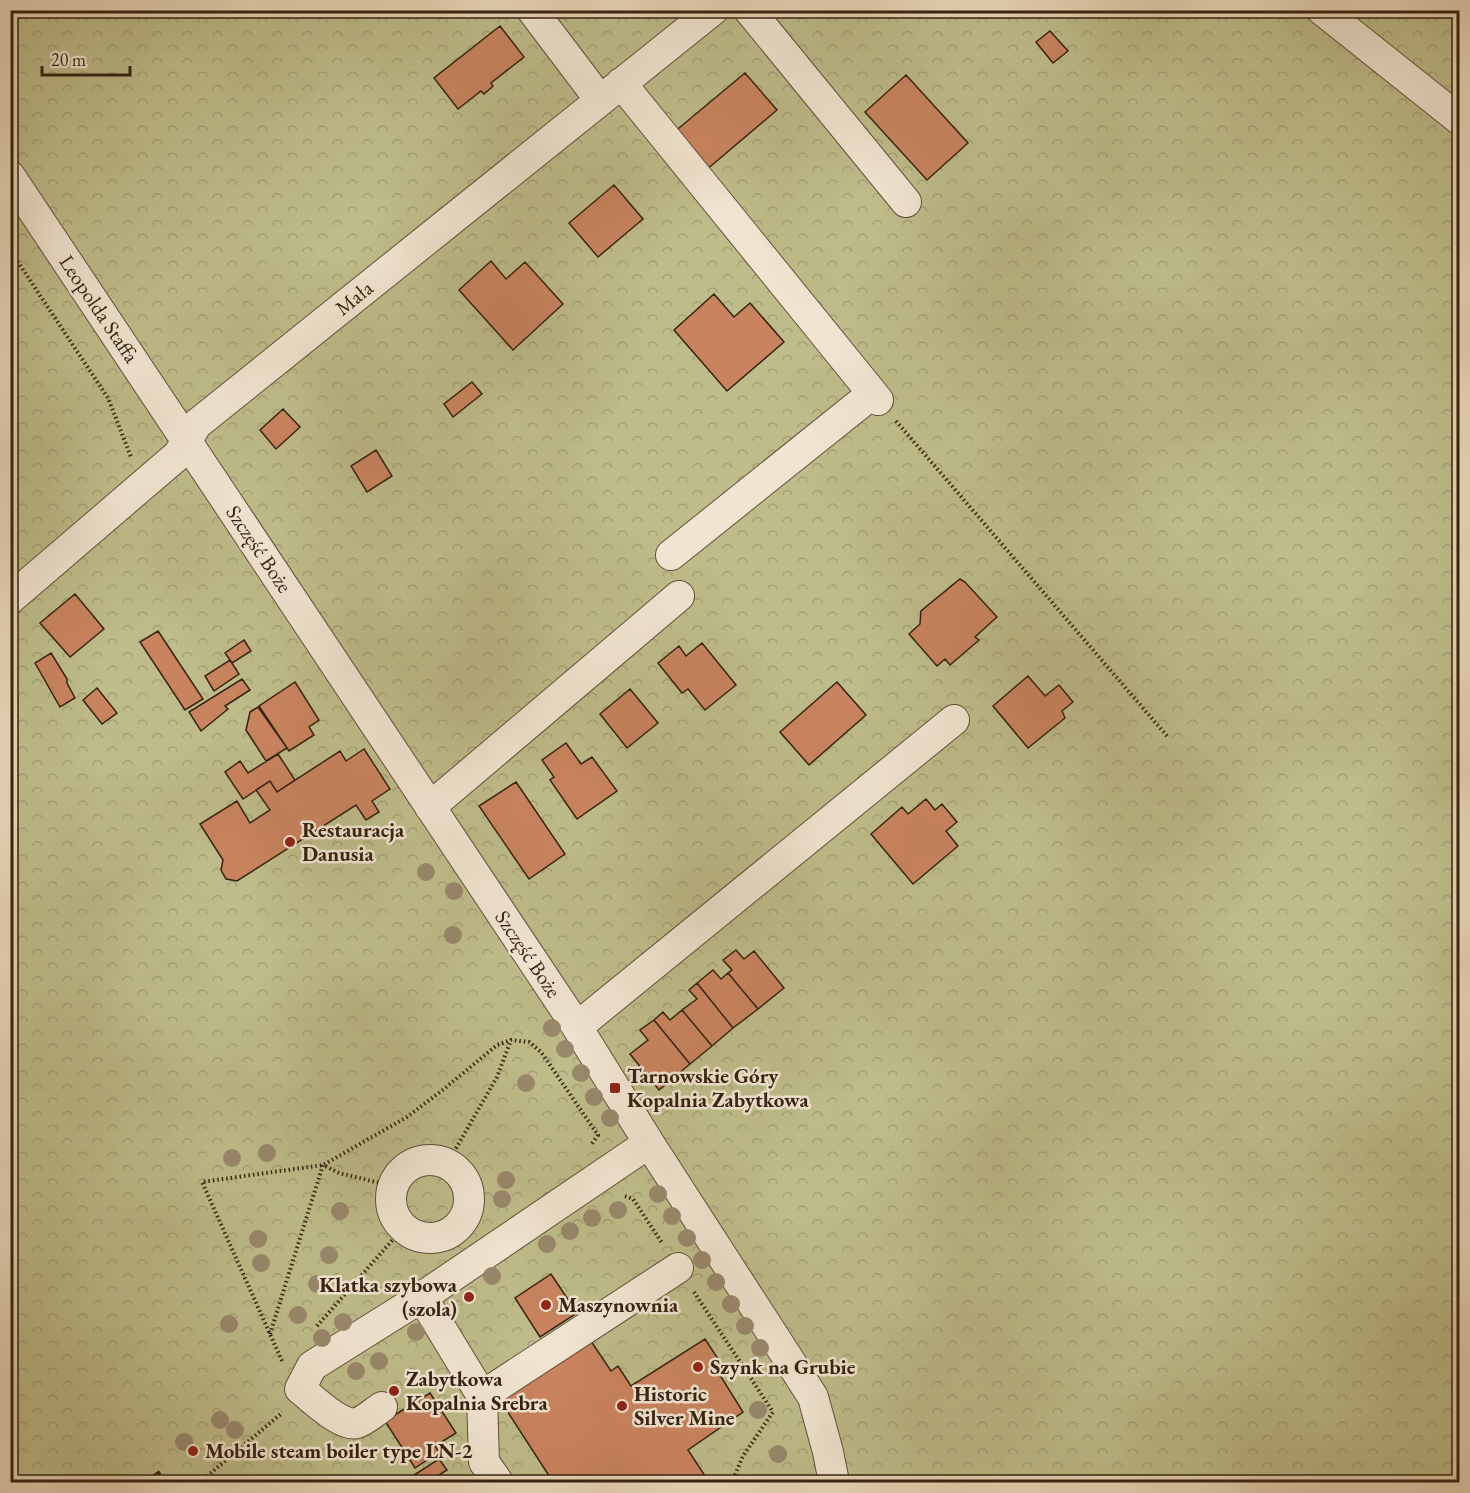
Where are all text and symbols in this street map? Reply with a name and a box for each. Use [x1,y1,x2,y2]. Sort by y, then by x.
scale bar [42,39,130,77]
text: 20 m [51,48,86,71]
street label: Leopolda Staffa [53,250,146,368]
street label: Mała [329,274,379,321]
street label: Szczęść Boże [220,500,298,598]
place label: Restauracja Danusia [302,816,405,867]
marker: Restauracja Danusia [283,835,297,849]
street label: Szczęść Boże [489,905,567,1003]
place label: Tarnowskie Góry Kopalnia Zabytkowa [627,1062,809,1113]
marker: Tarnowskie Góry Kopalnia Zabytkowa [608,1081,622,1095]
place label: Klatka szybowa (szola) [319,1271,458,1322]
marker: Klatka szybowa (szola) [462,1290,476,1304]
place label: Maszynownia [558,1291,679,1318]
marker: Maszynownia [539,1298,553,1312]
place label: Szynk na Grubie [710,1353,856,1380]
marker: Szynk na Grubie [691,1360,705,1374]
place label: Zabytkowa Kopalnia Srebra [406,1365,548,1416]
place label: Historic Silver Mine [634,1380,735,1431]
marker: Zabytkowa Kopalnia Srebra [387,1384,401,1398]
marker: Historic Silver Mine [615,1399,629,1413]
place label: Mobile steam boiler type LN-2 [205,1437,473,1464]
marker: Mobile steam boiler type LN-2 [186,1444,200,1458]

